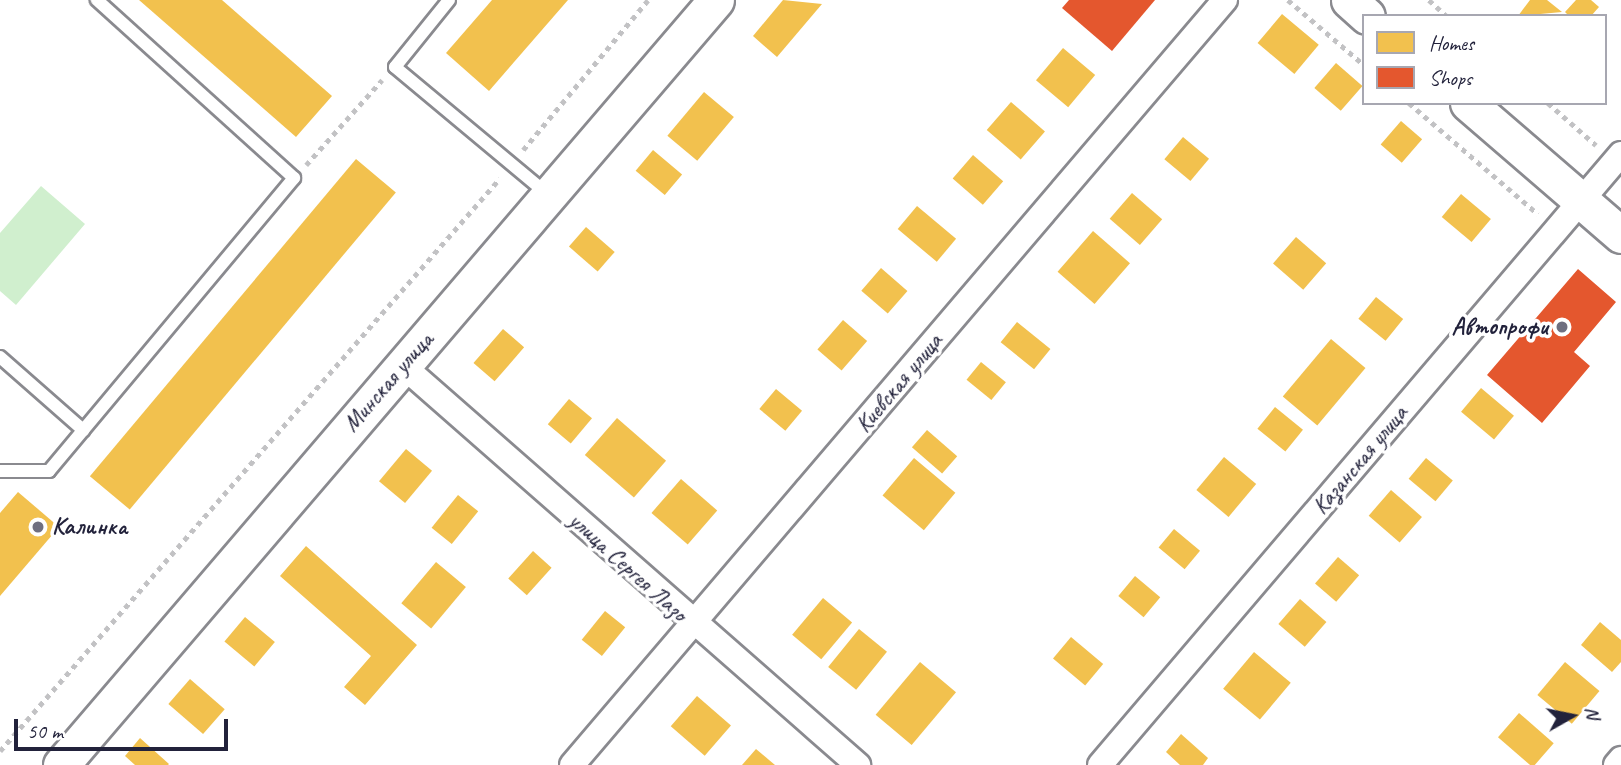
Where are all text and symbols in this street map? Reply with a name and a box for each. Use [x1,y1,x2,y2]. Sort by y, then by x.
legend [1362,14,1607,105]
text: Homes [1429,30,1474,56]
text: Shops [1429,65,1472,91]
place label: Автопрофи [1452,313,1548,341]
marker: Автопрофи [1554,319,1570,335]
street label: Минская улица [337,326,439,438]
street label: Киевская улица [849,327,949,439]
street label: Казанская улица [1305,399,1415,521]
street label: улица Сергея Лазо [563,506,693,628]
place label: Калинка [52,513,127,541]
marker: Калинка [30,519,46,535]
north arrow [1537,681,1607,751]
text: N [1580,705,1606,720]
scale bar [18,706,231,750]
text: 50 m [27,718,63,744]

